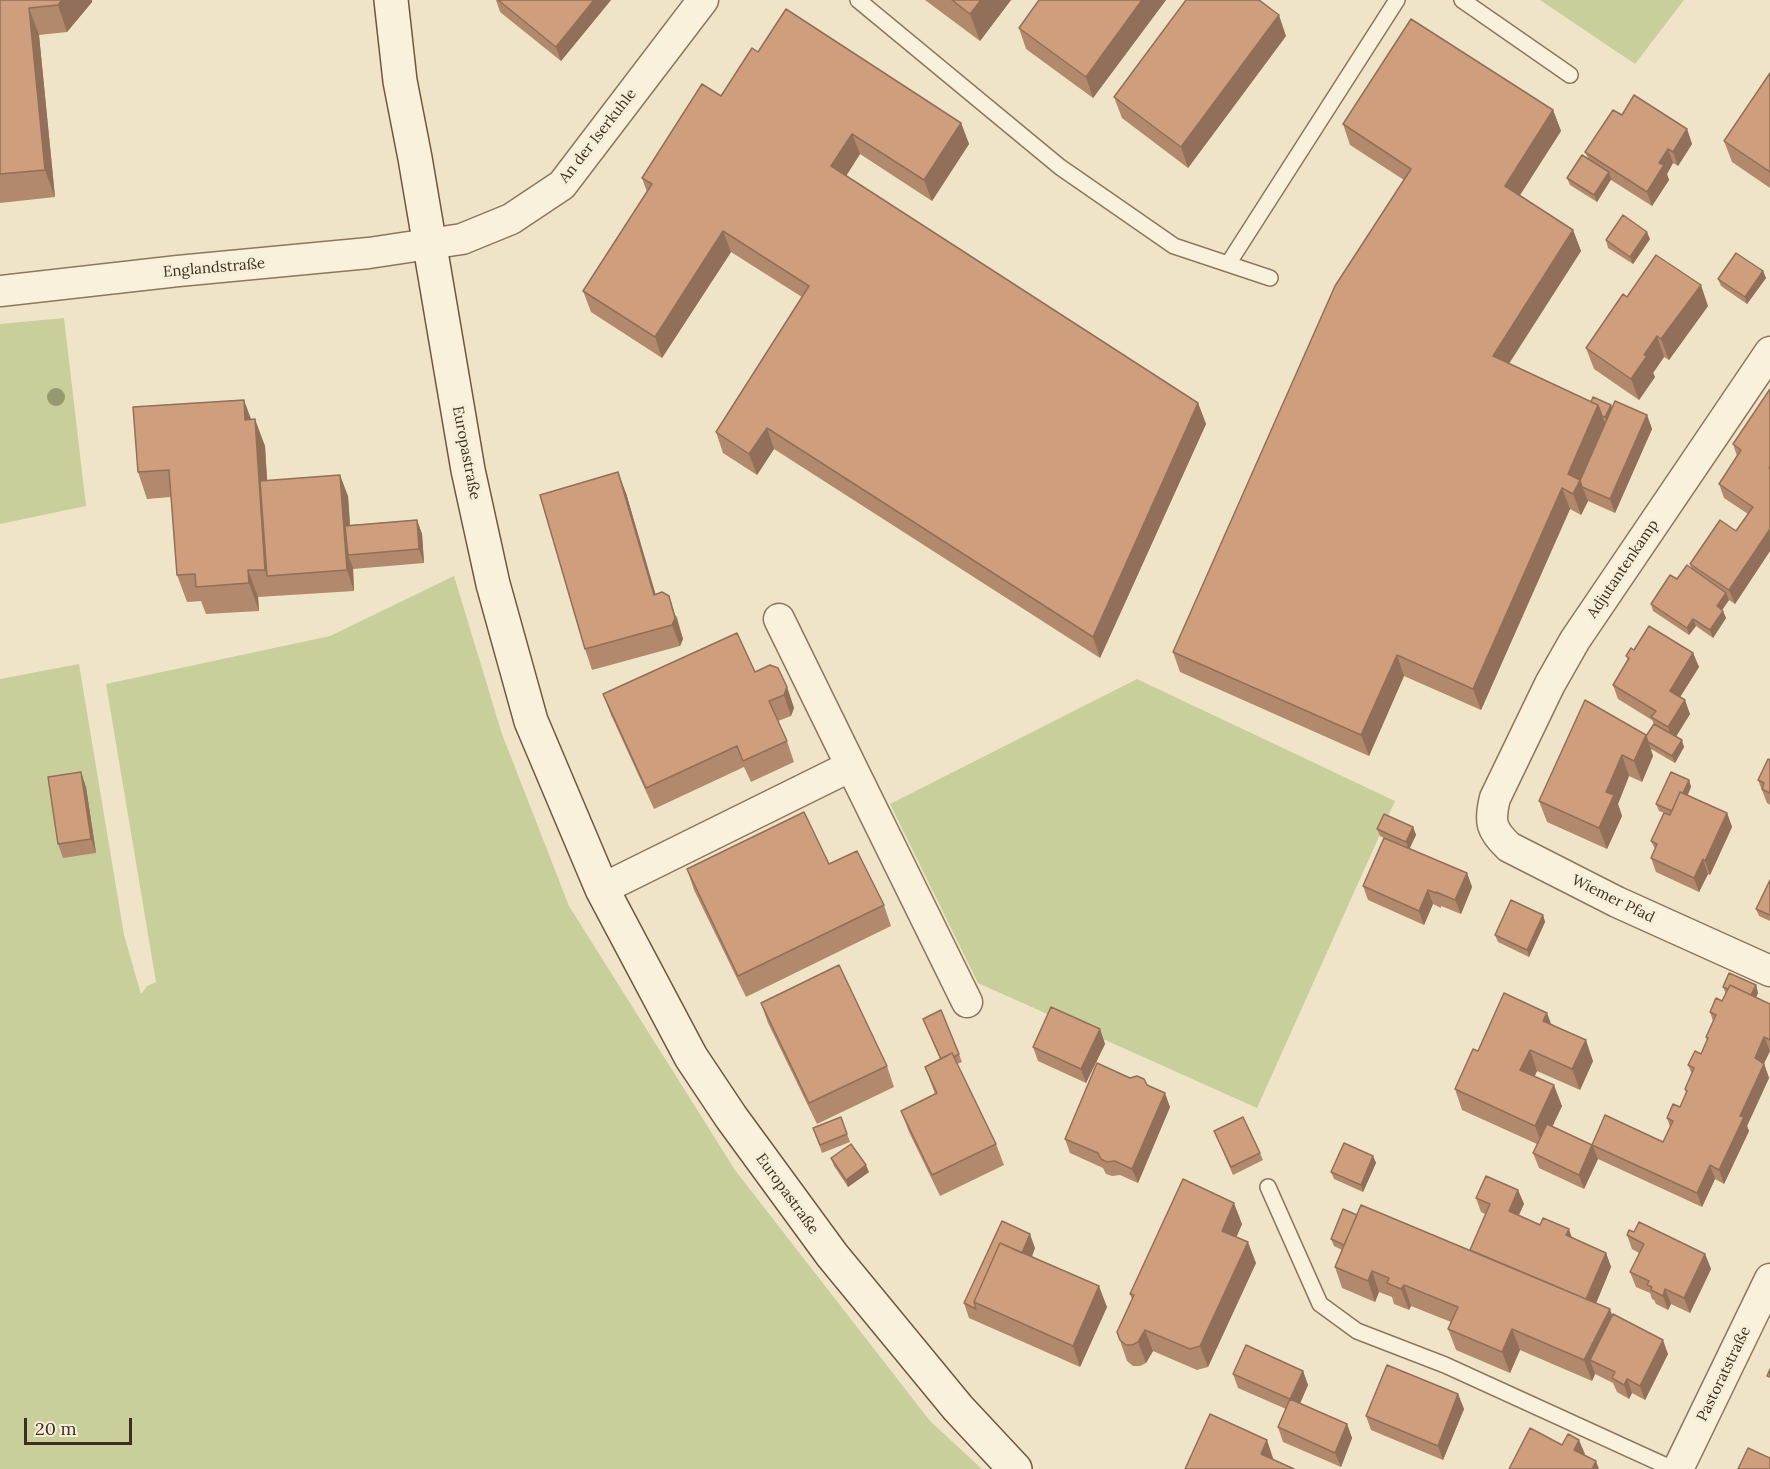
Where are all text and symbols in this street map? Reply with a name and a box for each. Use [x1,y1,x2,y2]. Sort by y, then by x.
street label: An der Iserkuhle [556,85,640,187]
street label: Englandstraße [162,255,266,281]
street label: Europastraße [448,405,484,501]
street label: Adjutantenkamp [1583,516,1663,622]
street label: Wiemer Pfad [1569,871,1657,927]
street label: Europastraße [752,1150,822,1238]
street label: Pastoratstraße [1693,1324,1755,1424]
scale bar [27,1406,135,1444]
text: 20 m [35,1417,77,1440]

